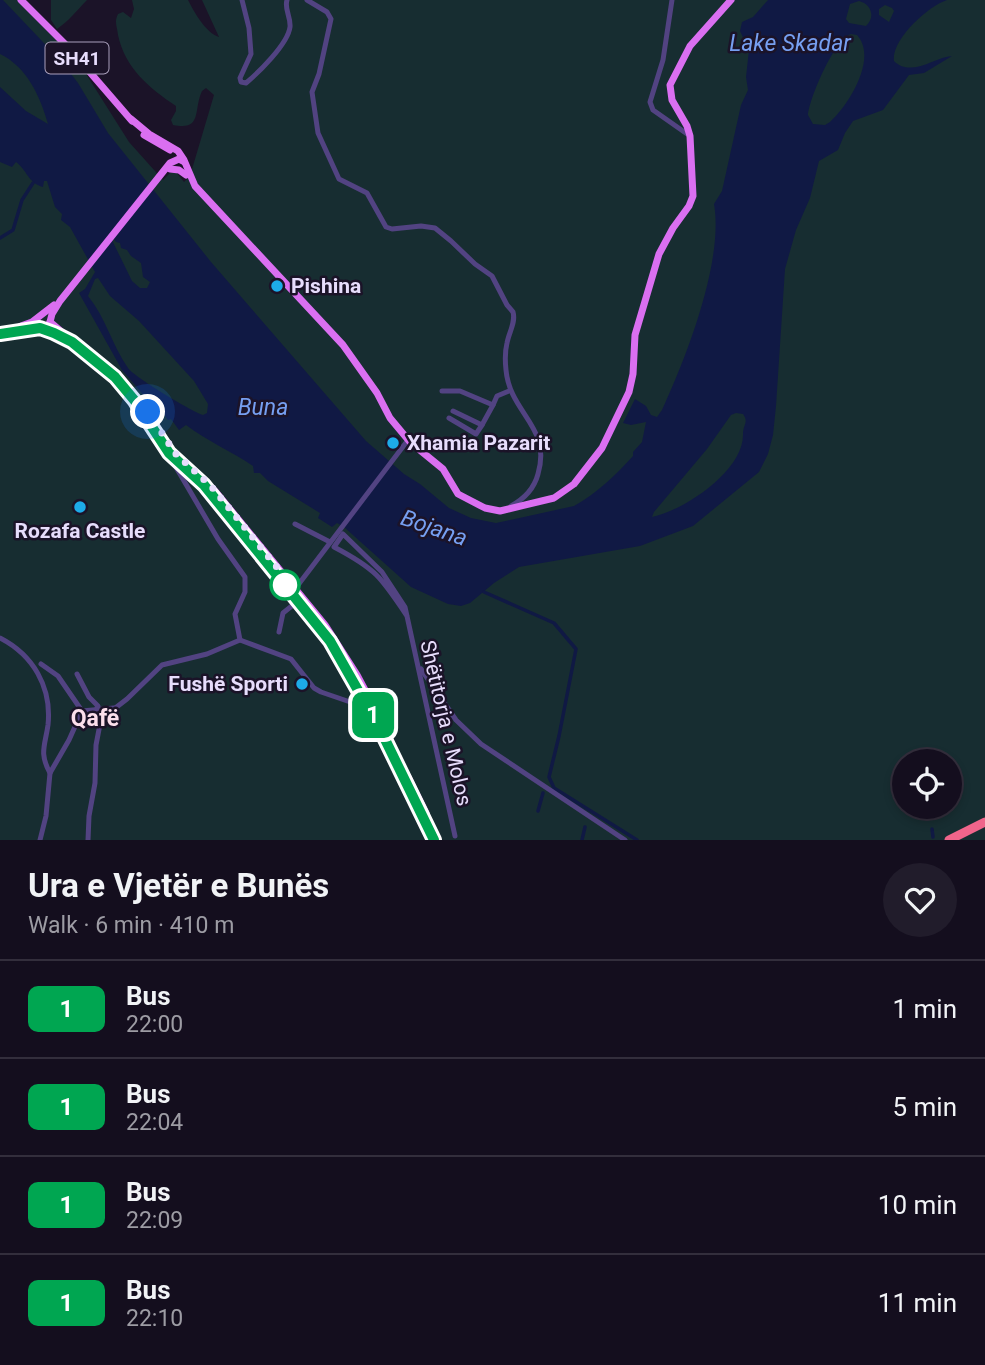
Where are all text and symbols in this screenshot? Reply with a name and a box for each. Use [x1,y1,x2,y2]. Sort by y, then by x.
water label: Lake Skadar [729,30,852,57]
road number: SH41 [46,43,108,74]
place label: Pishina [291,274,361,298]
marker: Pishina [269,278,285,294]
your location [130,394,165,429]
water label: Buna [238,394,288,421]
place label: Xhamia Pazarit [407,431,550,455]
marker: Xhamia Pazarit [385,435,401,451]
marker: Rozafa Castle [72,499,88,515]
water label: Bojana [397,504,471,552]
place label: Rozafa Castle [15,519,145,543]
unlabelled marker [270,570,300,600]
street label: Shëtitorja e Molos [415,638,477,808]
place label: Fushë Sporti [168,672,288,696]
marker: Fushë Sporti [294,676,310,692]
line badge: 1 [350,692,396,738]
text: 1 [366,701,380,729]
district label: Qafë [71,705,119,732]
map controls [892,749,962,819]
button: locate [892,749,962,819]
button: heart [883,863,957,937]
text: Ura e Vjetër e Bunës [28,866,329,905]
text: Walk · 6 min · 410 m [28,912,234,939]
text: Bus [126,981,171,1011]
text: 1 min [892,994,957,1024]
text: 1 [60,995,73,1023]
text: 22:00 [126,1011,183,1038]
text: Bus [126,1079,171,1109]
text: 5 min [892,1092,957,1122]
text: 1 [60,1093,73,1121]
text: 22:04 [126,1109,183,1136]
text: Bus [126,1177,171,1207]
text: 10 min [878,1190,957,1220]
text: 1 [60,1191,73,1219]
text: 22:09 [126,1207,183,1234]
text: Bus [126,1275,171,1305]
text: 11 min [878,1288,957,1318]
text: 1 [60,1289,73,1317]
text: 22:10 [126,1305,183,1332]

